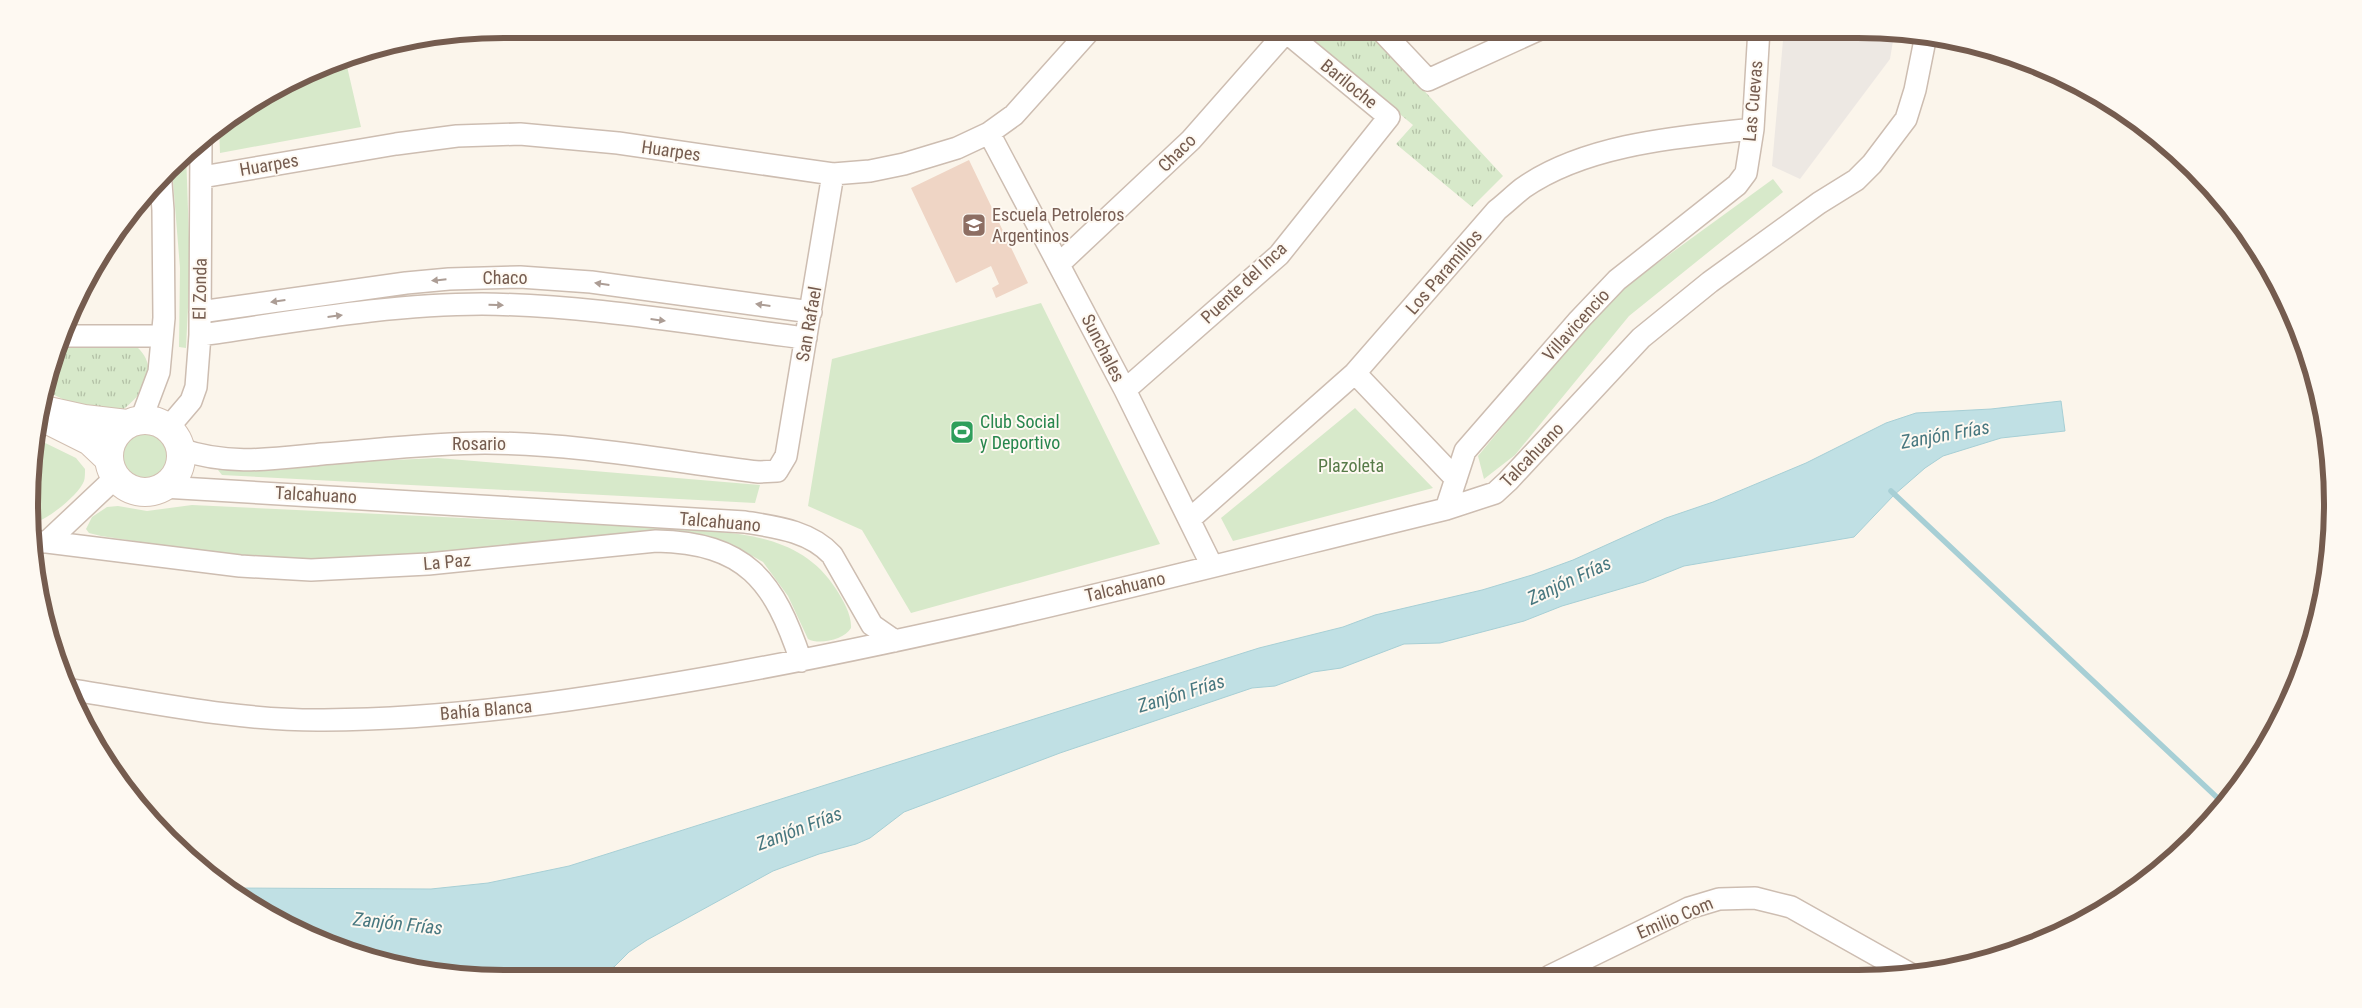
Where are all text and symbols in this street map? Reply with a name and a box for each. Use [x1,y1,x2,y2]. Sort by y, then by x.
street label: Bariloche [1317,54,1382,113]
street label: Las Cuevas [1739,60,1766,142]
street label: Chaco [1153,129,1200,176]
street label: Huarpes [640,136,702,165]
street label: Huarpes [238,149,300,180]
place label: Escuela Petroleros Argentinos [992,204,1125,246]
school or university icon: Escuela Petroleros Argentinos [961,212,987,238]
street label: Los Paramillos [1401,225,1486,318]
street label: Puente del Inca [1196,238,1291,328]
street label: El Zonda [188,258,211,320]
street label: Chaco [483,267,527,288]
one-way arrow [431,276,447,284]
one-way arrow [593,279,609,287]
street label: Villavicencio [1538,284,1613,365]
street label: San Rafael [792,285,825,363]
one-way arrow [270,297,286,305]
one-way arrow [489,301,505,309]
one-way arrow [754,301,770,309]
street label: Sunchales [1077,310,1129,385]
one-way arrow [327,312,343,320]
one-way arrow [650,316,666,324]
place label: Club Social y Deportivo [980,411,1060,453]
water label: Zanjón Frías [1898,415,1991,454]
street label: Talcahuano [1496,418,1568,491]
sports icon: Club Social y Deportivo [949,419,975,445]
street label: Rosario [452,433,506,454]
park label: Plazoleta [1318,455,1384,476]
street label: Talcahuano [275,482,357,507]
street label: Talcahuano [678,507,762,536]
street label: La Paz [422,549,472,574]
water label: Zanjón Frías [1523,551,1615,610]
street label: Talcahuano [1083,567,1167,606]
water label: Zanjón Frías [1134,669,1227,718]
street label: Bahía Blanca [439,695,533,724]
water label: Zanjón Frías [752,802,845,856]
street label: Emilio Com [1633,892,1716,943]
water label: Zanjón Frías [351,907,444,940]

